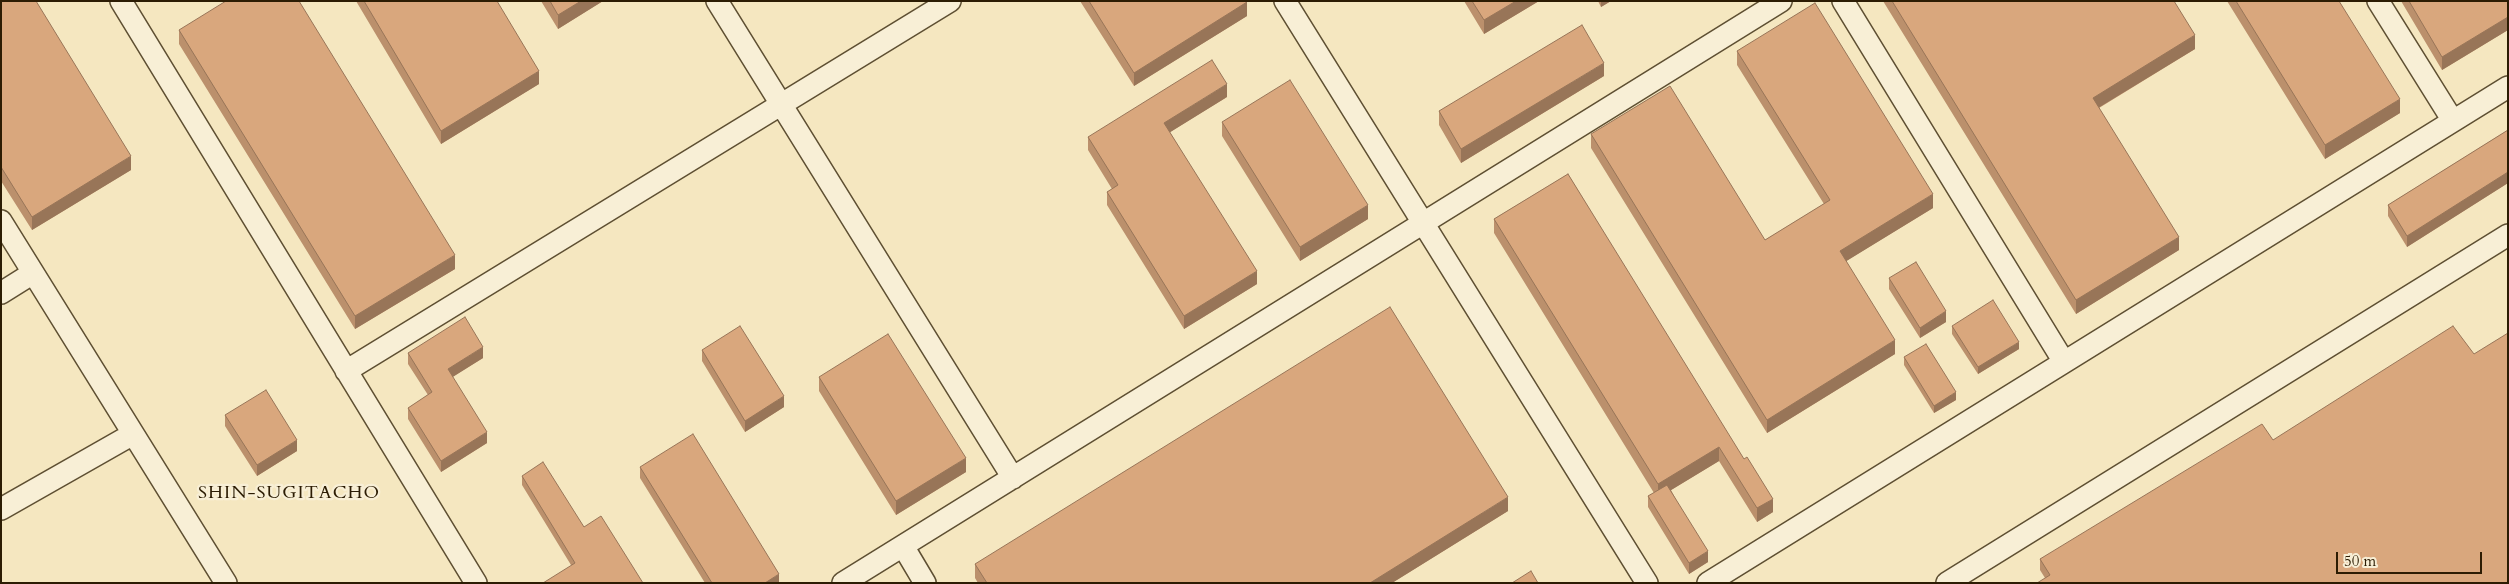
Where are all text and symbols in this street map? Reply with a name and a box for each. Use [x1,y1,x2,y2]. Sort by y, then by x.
district label: SHIN-SUGITACHO [196,483,382,505]
scale bar [2339,542,2485,574]
text: 50 m [2344,551,2376,571]

